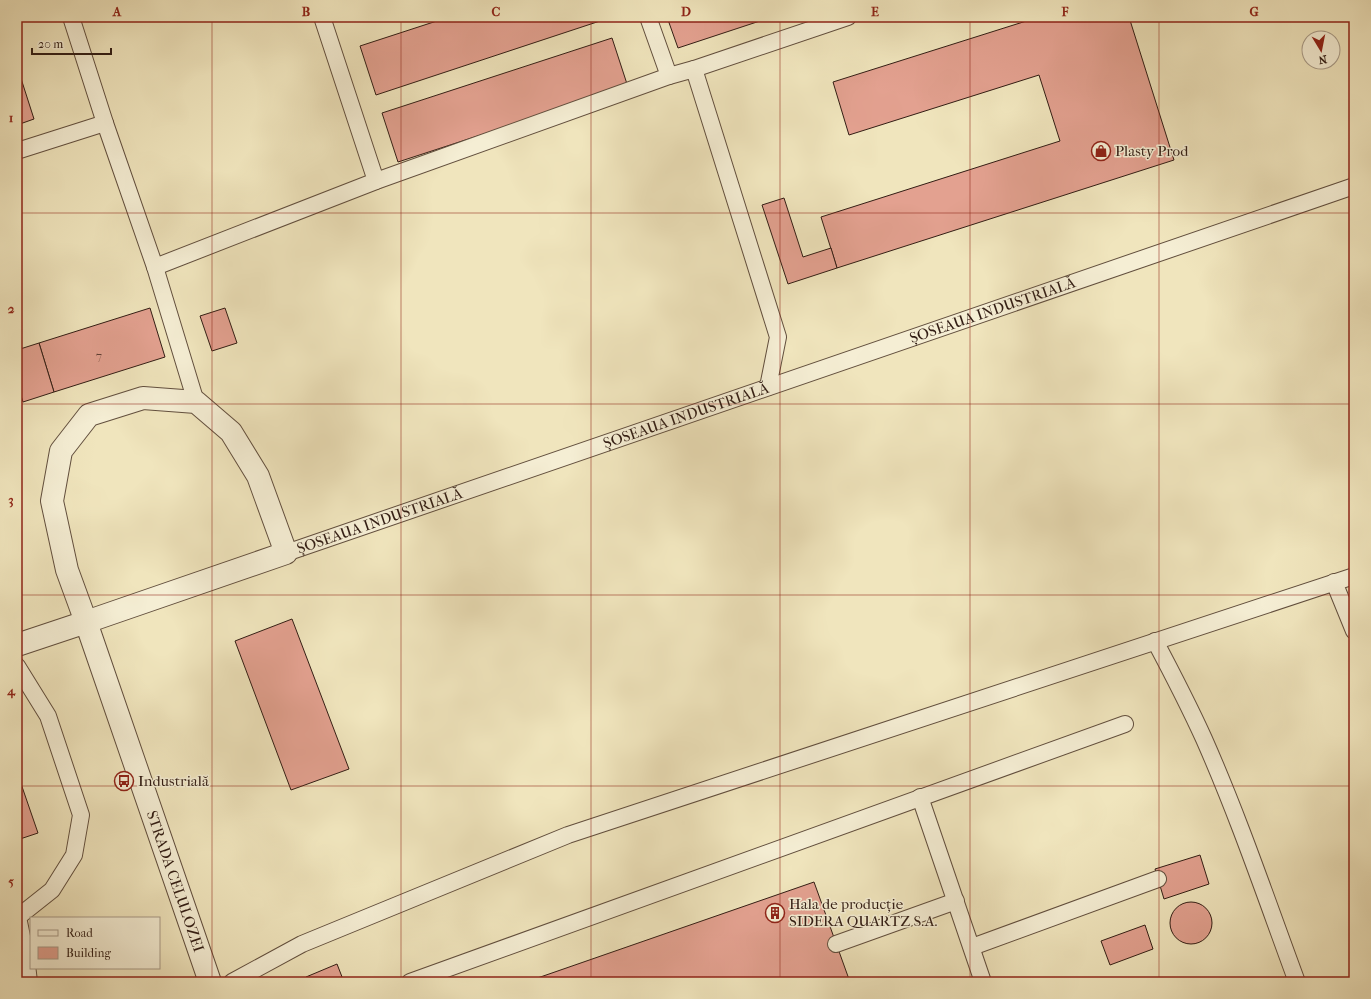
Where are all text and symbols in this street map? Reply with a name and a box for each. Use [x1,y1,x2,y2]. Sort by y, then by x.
text: A [112,4,122,19]
text: B [302,4,311,19]
text: C [492,4,501,19]
text: D [681,4,691,19]
text: E [871,4,879,19]
text: F [1061,4,1069,19]
text: G [1249,4,1259,19]
scale bar [32,30,111,56]
north arrow [1301,30,1341,70]
text: 20 m [38,37,63,51]
text: N [1317,52,1328,67]
text: 1 [9,110,14,125]
shop icon: Plasty Prod [1090,140,1112,162]
place label: Plasty Prod [1115,142,1189,160]
street label: ȘOSEAUA INDUSTRIALĂ [907,273,1078,347]
text: 2 [8,301,15,316]
house number: 7 [96,348,102,363]
street label: ȘOSEAUA INDUSTRIALĂ [601,379,772,452]
street label: ȘOSEAUA INDUSTRIALĂ [294,484,465,558]
text: 3 [8,492,14,508]
text: 4 [6,683,16,699]
bus stop icon: Industrială [113,770,135,792]
place label: Industrială [138,772,210,790]
street label: STRADA CELULOZEI [143,808,208,955]
text: 5 [8,874,14,889]
place label: Hala de producție SIDERA QUARTZ S.A. [789,895,938,930]
building icon: Hala de producție SIDERA QUARTZ S.A. [764,902,786,924]
legend [30,917,160,969]
text: Road [66,926,93,940]
text: Building [66,946,111,960]

